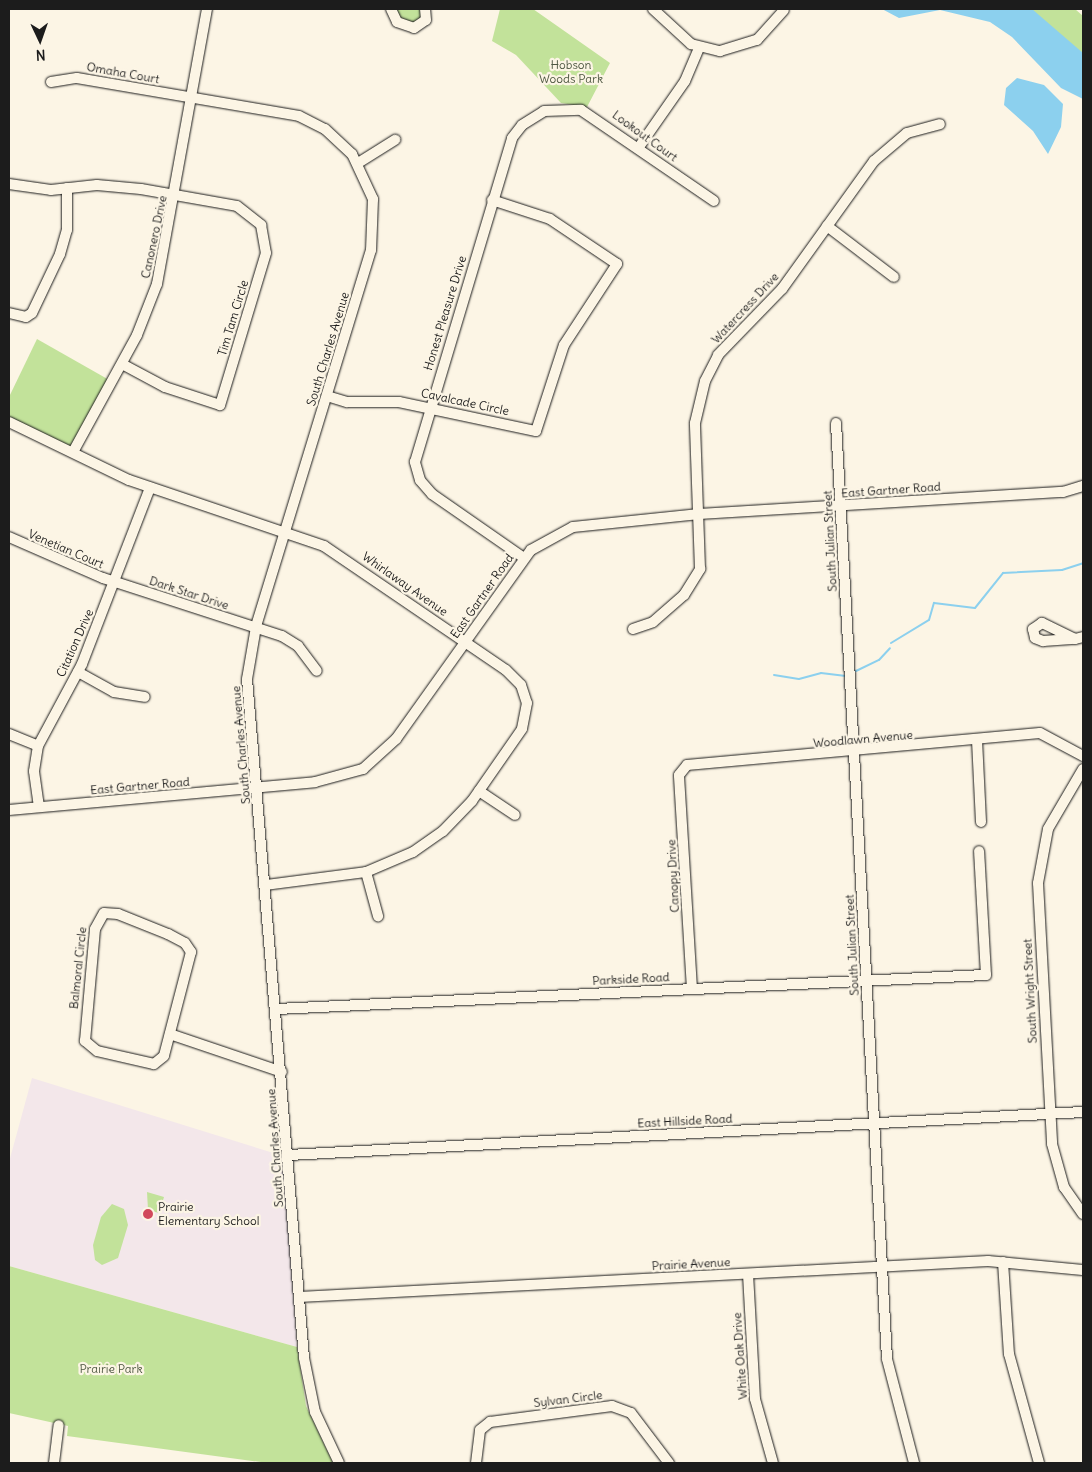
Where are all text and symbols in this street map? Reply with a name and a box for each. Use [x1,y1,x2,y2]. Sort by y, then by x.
north arrow [15,15,65,65]
text: N [35,46,46,64]
park label: Hobson Woods Park [539,58,603,86]
street label: Omaha Court [85,60,161,86]
street label: Lookout Court [610,108,680,164]
street label: Canonero Drive [138,194,170,280]
street label: Honest Pleasure Drive [421,254,469,372]
street label: Watercress Drive [708,270,782,346]
street label: Tim Tam Circle [215,278,251,358]
street label: South Charles Avenue [304,290,352,408]
street label: Cavalcade Circle [420,386,510,418]
street label: East Gartner Road [841,479,941,501]
street label: South Julian Street [820,490,840,592]
street label: Venetian Court [26,527,106,571]
street label: Whirlaway Avenue [359,549,451,619]
street label: East Gartner Road [447,551,517,641]
street label: Dark Star Drive [147,573,231,613]
street label: Citation Drive [54,607,96,679]
street label: South Charles Avenue [229,685,253,805]
street label: Woodlawn Avenue [813,727,913,751]
street label: East Gartner Road [90,774,190,798]
street label: Canopy Drive [664,839,682,913]
street label: South Julian Street [842,894,862,996]
street label: Balmoral Circle [67,926,89,1010]
street label: South Wright Street [1020,938,1040,1044]
street label: Parkside Road [592,970,670,988]
street label: South Charles Avenue [264,1088,286,1208]
street label: East Hillside Road [637,1111,733,1131]
place label: Prairie Elementary School [158,1200,259,1228]
marker: Prairie Elementary School [142,1208,154,1220]
street label: Prairie Avenue [651,1255,731,1273]
street label: White Oak Drive [730,1312,750,1400]
park label: Prairie Park [79,1362,143,1376]
street label: Sylvan Circle [533,1388,603,1410]

